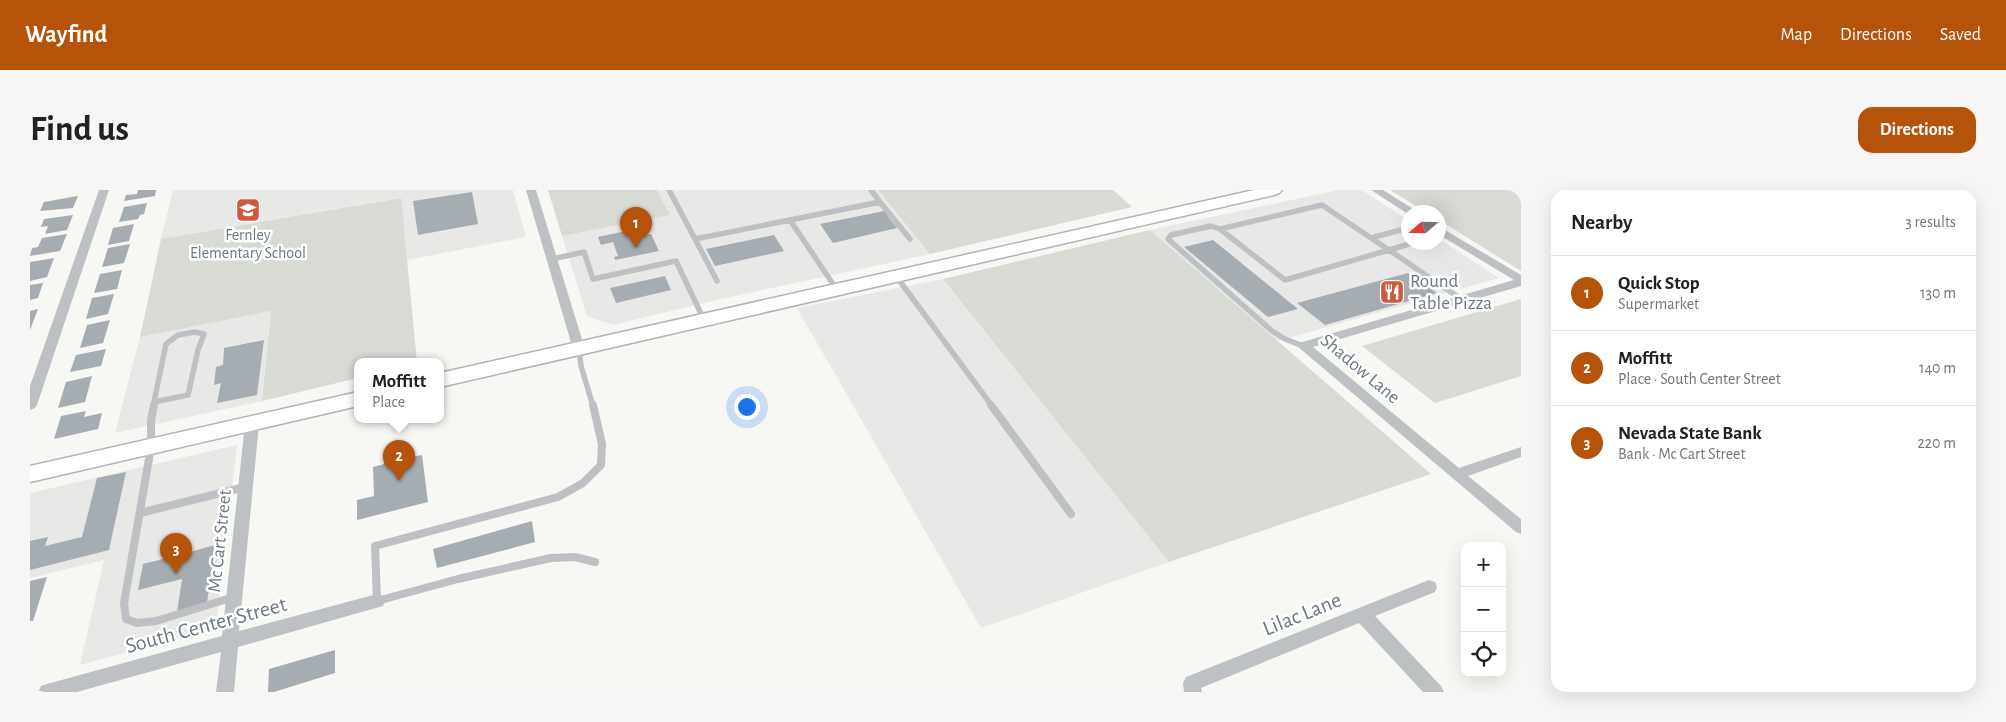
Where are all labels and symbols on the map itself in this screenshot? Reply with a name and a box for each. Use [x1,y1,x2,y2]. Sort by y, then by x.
school or university icon: Fernley Elementary School [235,197,261,223]
north arrow [1401,205,1446,250]
pin: 1 [620,207,652,248]
place label: Fernley Elementary School [190,227,306,262]
place label: Round Table Pizza [1410,272,1492,313]
restaurant icon: Round Table Pizza [1379,279,1405,305]
street label: Shadow Lane [1317,330,1403,408]
your location [734,394,760,420]
pin: 2 [383,440,415,481]
street label: Mc Cart Street [205,488,235,594]
pin: 3 [160,533,192,574]
street label: Lilac Lane [1260,588,1344,640]
street label: South Center Street [123,593,289,657]

